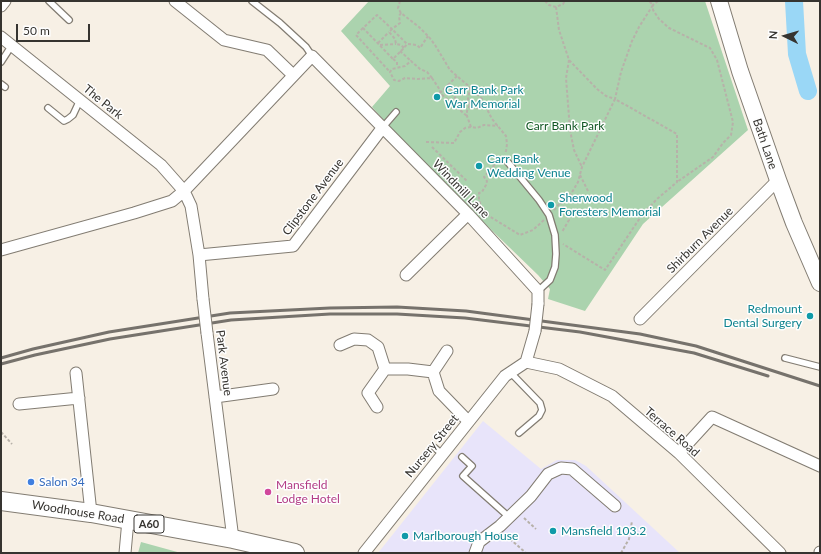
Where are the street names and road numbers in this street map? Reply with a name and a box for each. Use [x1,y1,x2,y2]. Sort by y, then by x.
street label: The Park [80,82,126,122]
street label: Bath Lane [750,117,780,171]
street label: Clipstone Avenue [279,156,347,238]
street label: Windmill Lane [430,157,492,221]
street label: Shirburn Avenue [664,204,736,276]
street label: Park Avenue [213,329,235,397]
street label: Terrace Road [642,404,702,460]
street label: Nursery Street [402,412,462,480]
street label: Woodhouse Road [31,498,125,526]
road number: A60 [134,515,164,533]

